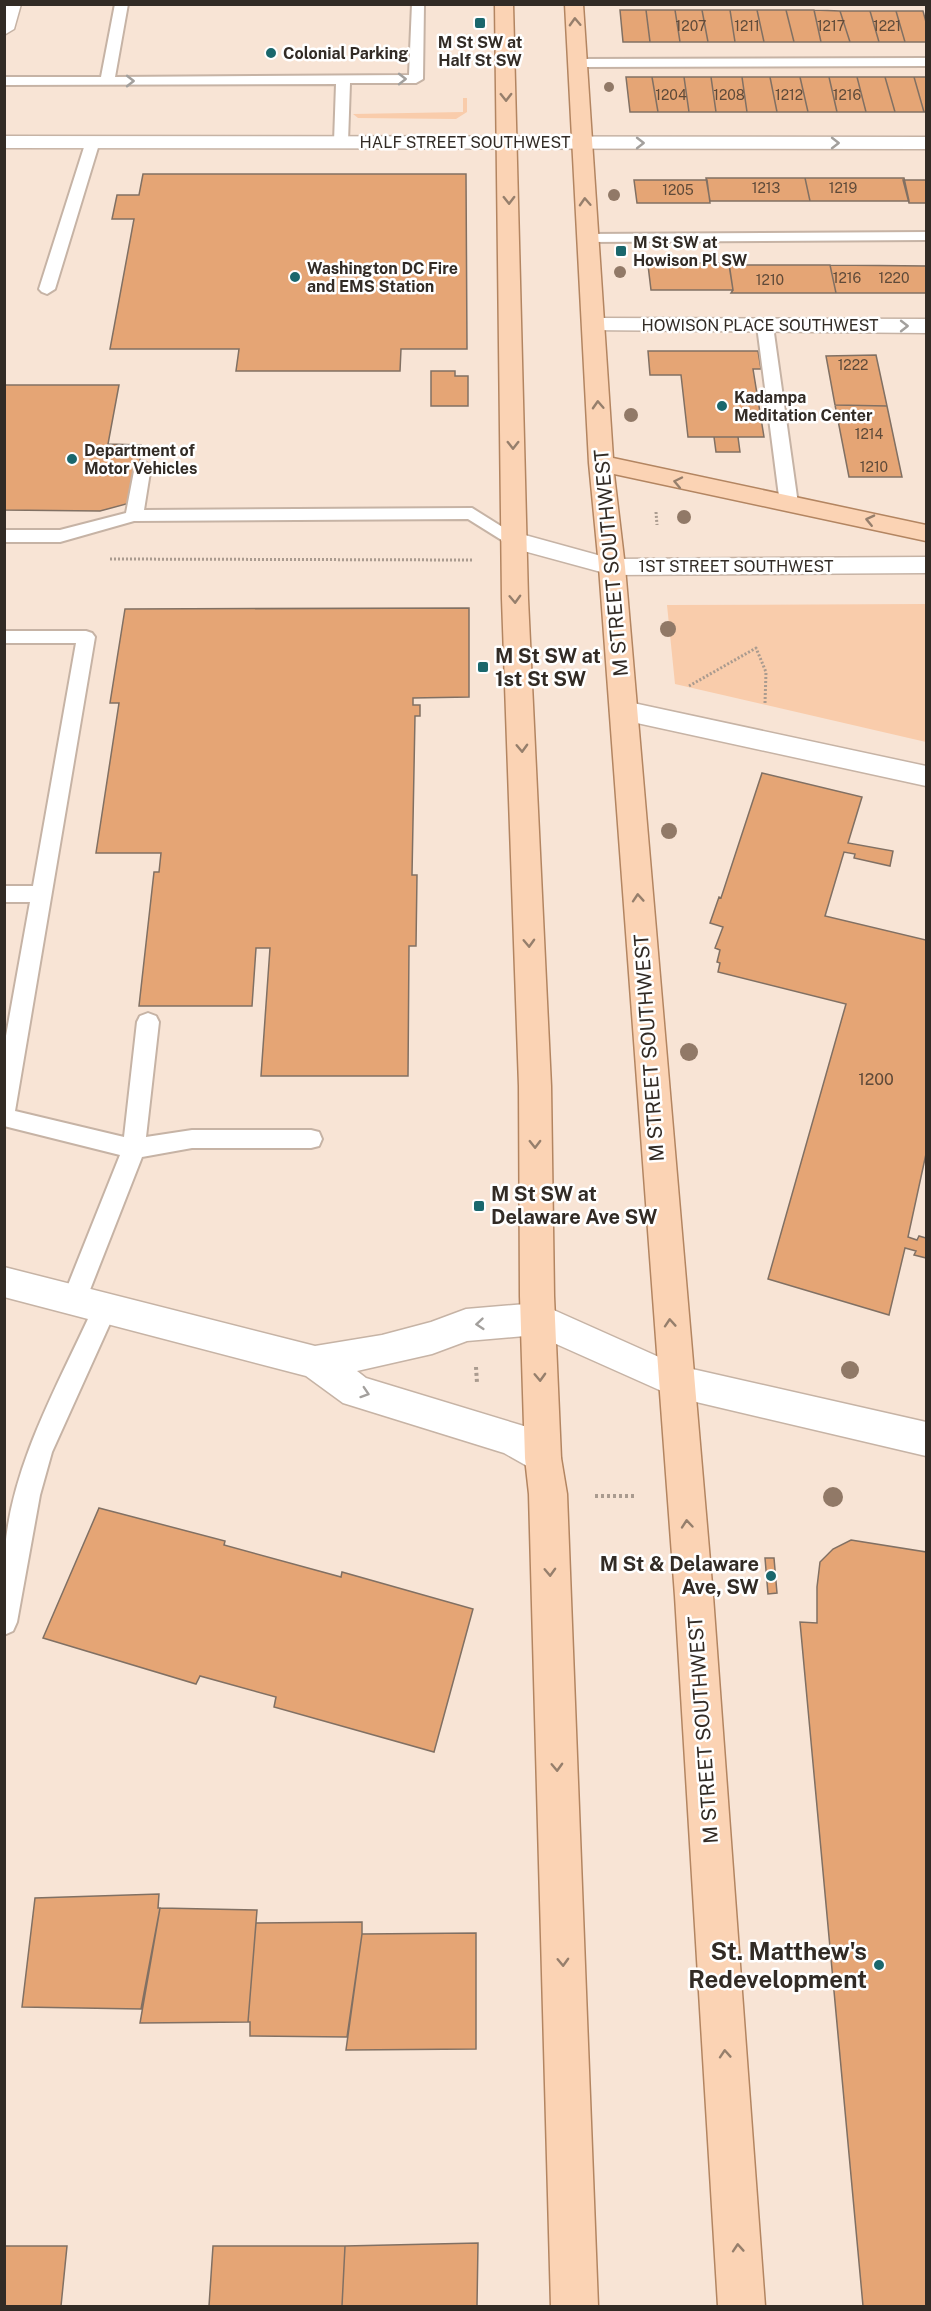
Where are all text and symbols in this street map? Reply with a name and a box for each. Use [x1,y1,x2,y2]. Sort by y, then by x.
marker: M St SW at Half St SW [473,16,487,30]
one-way arrow [569,17,581,26]
house number: 1207 [676,18,706,34]
house number: 1211 [734,18,760,34]
house number: 1217 [817,18,845,34]
house number: 1221 [873,18,901,34]
place label: M St SW at Half St SW [438,33,523,70]
place label: Colonial Parking [283,44,408,63]
marker: Colonial Parking [264,46,278,60]
one-way arrow [397,73,406,85]
one-way arrow [126,75,135,87]
house number: 1204 [655,87,687,103]
house number: 1208 [713,87,745,103]
house number: 1212 [775,87,803,103]
house number: 1216 [833,87,862,103]
one-way arrow [500,93,512,102]
street label: HALF STREET SOUTHWEST [360,133,571,152]
one-way arrow [635,137,644,149]
one-way arrow [830,137,839,149]
house number: 1213 [752,180,780,196]
house number: 1219 [829,180,857,196]
house number: 1205 [662,182,694,198]
one-way arrow [502,196,515,205]
one-way arrow [579,197,592,207]
place label: M St SW at Howison Pl SW [633,233,748,270]
marker: M St SW at Howison Pl SW [614,244,628,258]
place label: Washington DC Fire and EMS Station [307,259,458,296]
marker: Washington DC Fire and EMS Station [288,270,302,284]
house number: 1216 [833,270,862,286]
house number: 1220 [879,270,909,286]
house number: 1210 [756,272,784,288]
street label: HOWISON PLACE SOUTHWEST [641,316,879,335]
one-way arrow [900,320,909,332]
house number: 1222 [838,357,868,373]
place label: Kadampa Meditation Center [734,388,873,425]
marker: Kadampa Meditation Center [715,399,729,413]
one-way arrow [592,400,605,409]
house number: 1214 [855,426,883,442]
one-way arrow [507,440,519,449]
place label: Department of Motor Vehicles [84,441,197,478]
street label: M STREET SOUTHWEST [589,448,633,678]
marker: Department of Motor Vehicles [65,452,79,466]
house number: 1210 [860,459,888,475]
one-way arrow [673,476,683,489]
one-way arrow [865,514,875,527]
street label: 1ST STREET SOUTHWEST [639,557,834,576]
one-way arrow [509,594,522,603]
place label: M St SW at 1st St SW [495,644,601,691]
marker: M St SW at 1st St SW [476,660,490,674]
one-way arrow [515,744,528,753]
one-way arrow [632,894,645,903]
street label: M STREET SOUTHWEST [629,933,669,1163]
one-way arrow [523,939,536,948]
house number: 1200 [858,1070,894,1089]
one-way arrow [529,1140,541,1149]
place label: M St SW at Delaware Ave SW [491,1182,657,1229]
marker: M St SW at Delaware Ave SW [472,1199,486,1213]
one-way arrow [475,1317,485,1330]
one-way arrow [664,1319,677,1328]
one-way arrow [534,1373,546,1382]
one-way arrow [359,1386,370,1398]
one-way arrow [681,1519,694,1528]
place label: M St & Delaware Ave, SW [600,1552,759,1599]
one-way arrow [544,1568,557,1577]
marker: M St & Delaware Ave, SW [764,1569,778,1583]
street label: M STREET SOUTHWEST [683,1615,723,1845]
one-way arrow [550,1762,563,1771]
place label: St. Matthew's Redevelopment [688,1937,867,1993]
one-way arrow [557,1957,570,1966]
marker: St. Matthew's Redevelopment [872,1958,886,1972]
one-way arrow [718,2049,731,2058]
one-way arrow [731,2244,744,2253]

